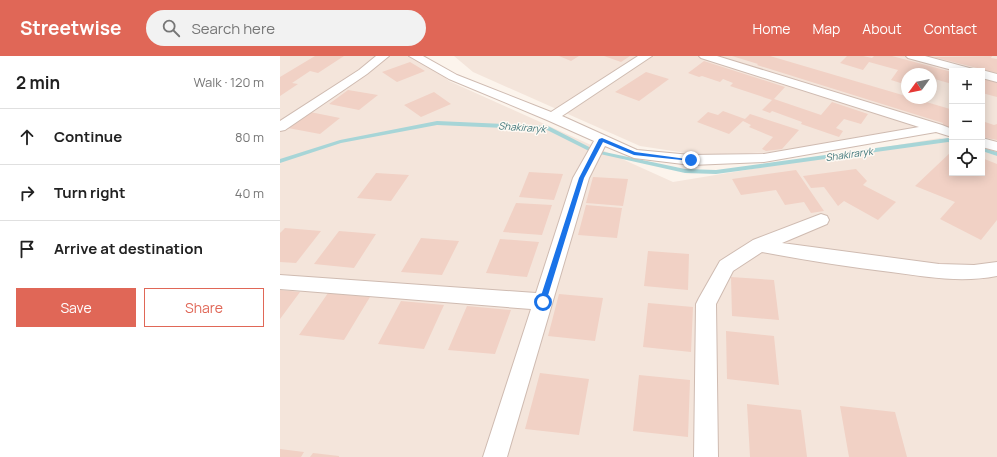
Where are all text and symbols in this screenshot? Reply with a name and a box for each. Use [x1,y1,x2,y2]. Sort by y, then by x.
search box [146,10,426,46]
text: Streetwise [20,15,122,41]
icon: search [160,17,182,39]
text: Search here [192,18,275,39]
text: Home [753,19,790,38]
text: Map [812,19,840,38]
text: About [862,19,902,38]
text: Contact [924,19,977,38]
north arrow [901,68,937,104]
map controls [949,68,985,176]
button: + [949,68,985,104]
text: 2 min [16,71,60,94]
text: Walk · 120 m [194,73,264,91]
button: − [949,104,985,140]
water label: Shakiraryk [498,118,548,136]
icon: ahead [16,126,38,148]
text: Continue [54,126,122,147]
text: 80 m [235,128,264,146]
button: locate [949,140,985,176]
water label: Shakiraryk [824,143,876,164]
route end [682,151,700,169]
icon: right [16,182,38,204]
text: Turn right [54,182,125,203]
text: 40 m [235,184,264,202]
icon: arrive [16,238,38,260]
text: Arrive at destination [54,238,203,259]
button: Save [16,288,136,327]
button: Share [144,288,264,327]
route start [534,293,552,311]

